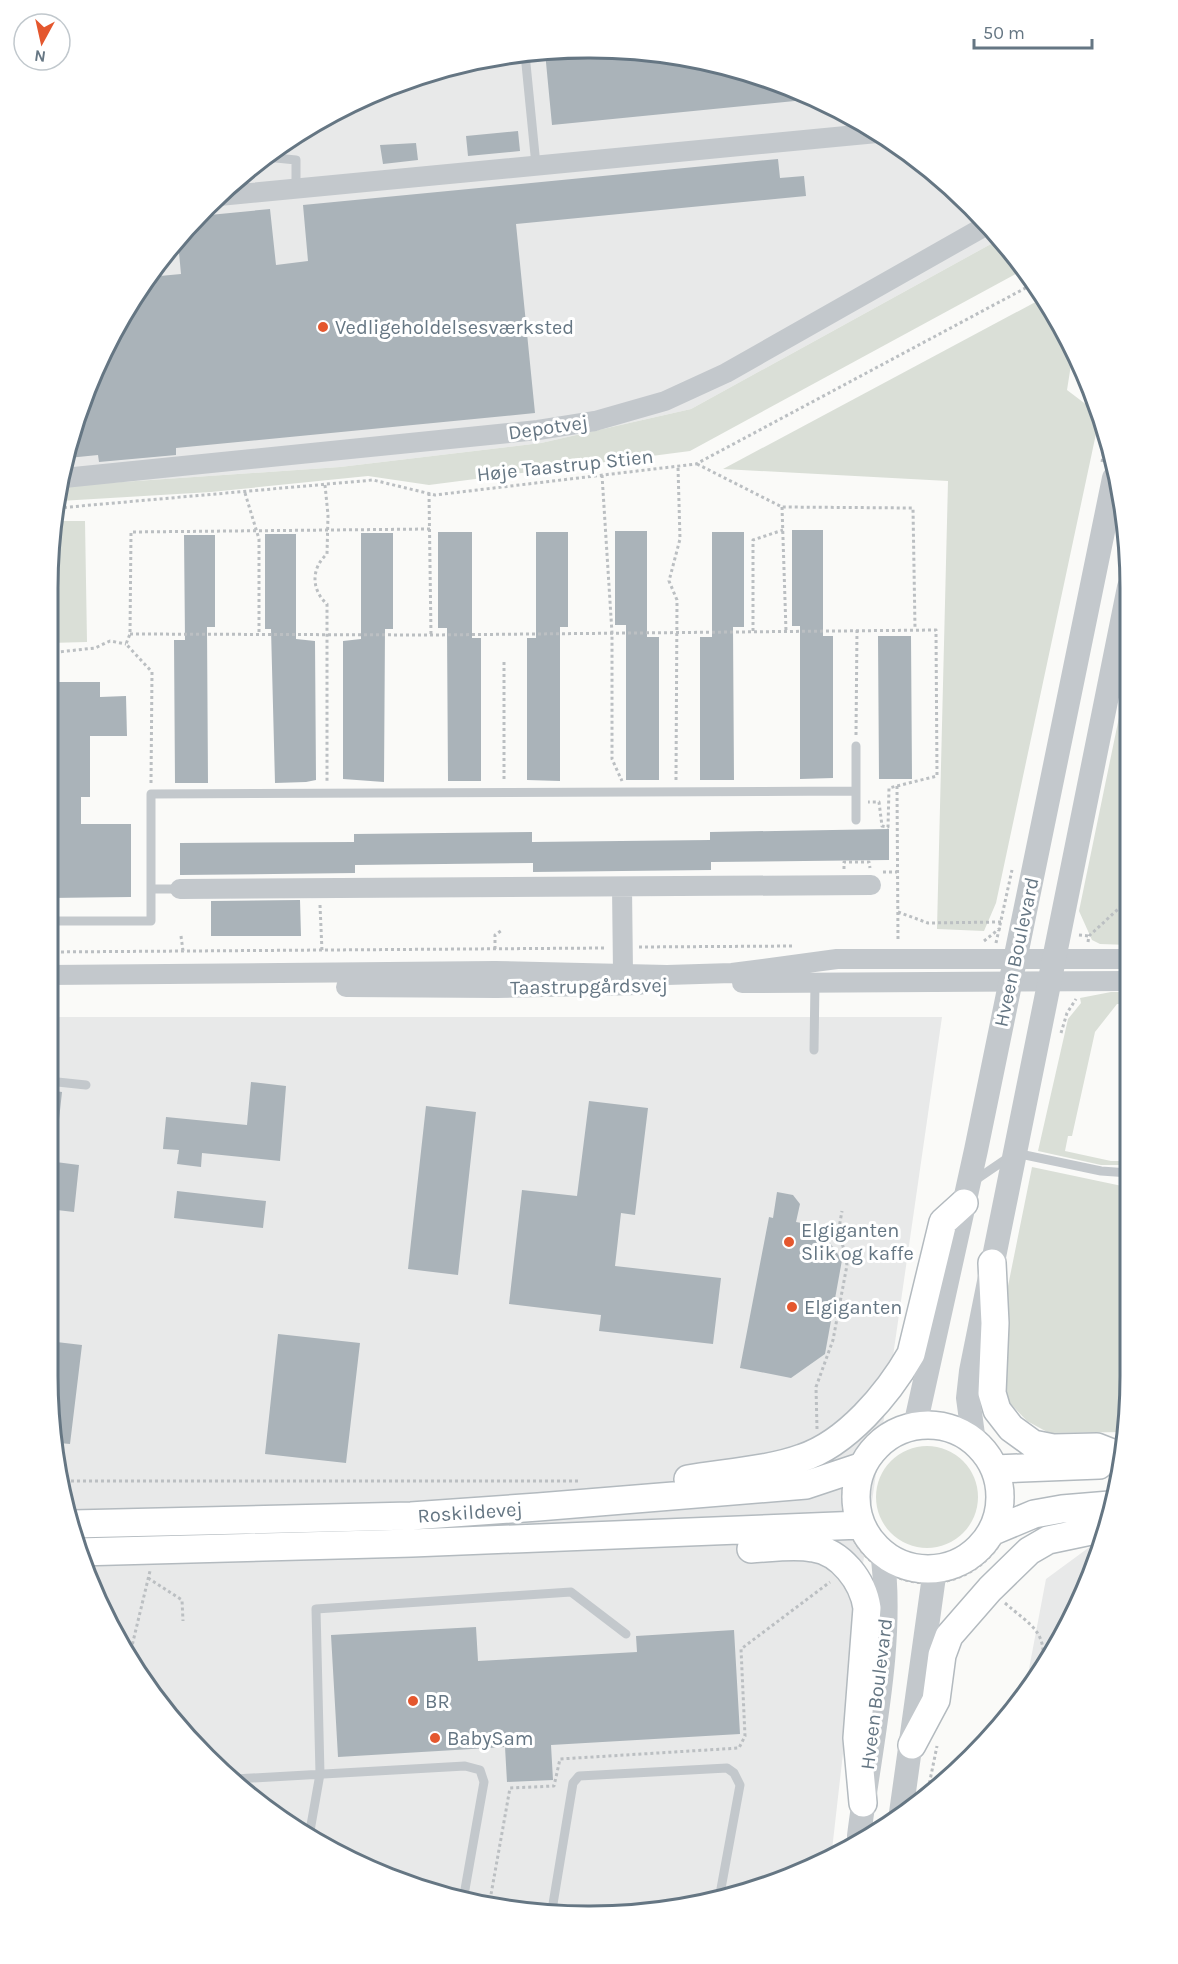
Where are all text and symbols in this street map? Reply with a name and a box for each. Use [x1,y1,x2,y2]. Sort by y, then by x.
north arrow [12,12,72,72]
scale bar [974,12,1092,50]
text: 50 m [983,22,1025,44]
text: N [33,46,47,67]
place label: Vedligeholdelsesværksted [335,316,574,339]
marker: Vedligeholdelsesværksted [316,320,330,334]
street label: Depotvej [507,411,589,444]
street label: Høje Taastrup Stien [476,445,655,486]
street label: Hveen Boulevard [989,875,1044,1029]
street label: Taastrupgårdsvej [510,974,668,999]
place label: Elgiganten Slik og kaffe [801,1219,914,1265]
marker: Elgiganten Slik og kaffe [782,1235,796,1249]
place label: Elgiganten [804,1296,902,1319]
marker: Elgiganten [785,1300,799,1314]
street label: Roskildevej [417,1497,523,1528]
street label: Hveen Boulevard [856,1617,897,1771]
place label: BR [425,1690,450,1713]
marker: BR [406,1694,420,1708]
place label: BabySam [447,1727,533,1750]
marker: BabySam [428,1731,442,1745]

